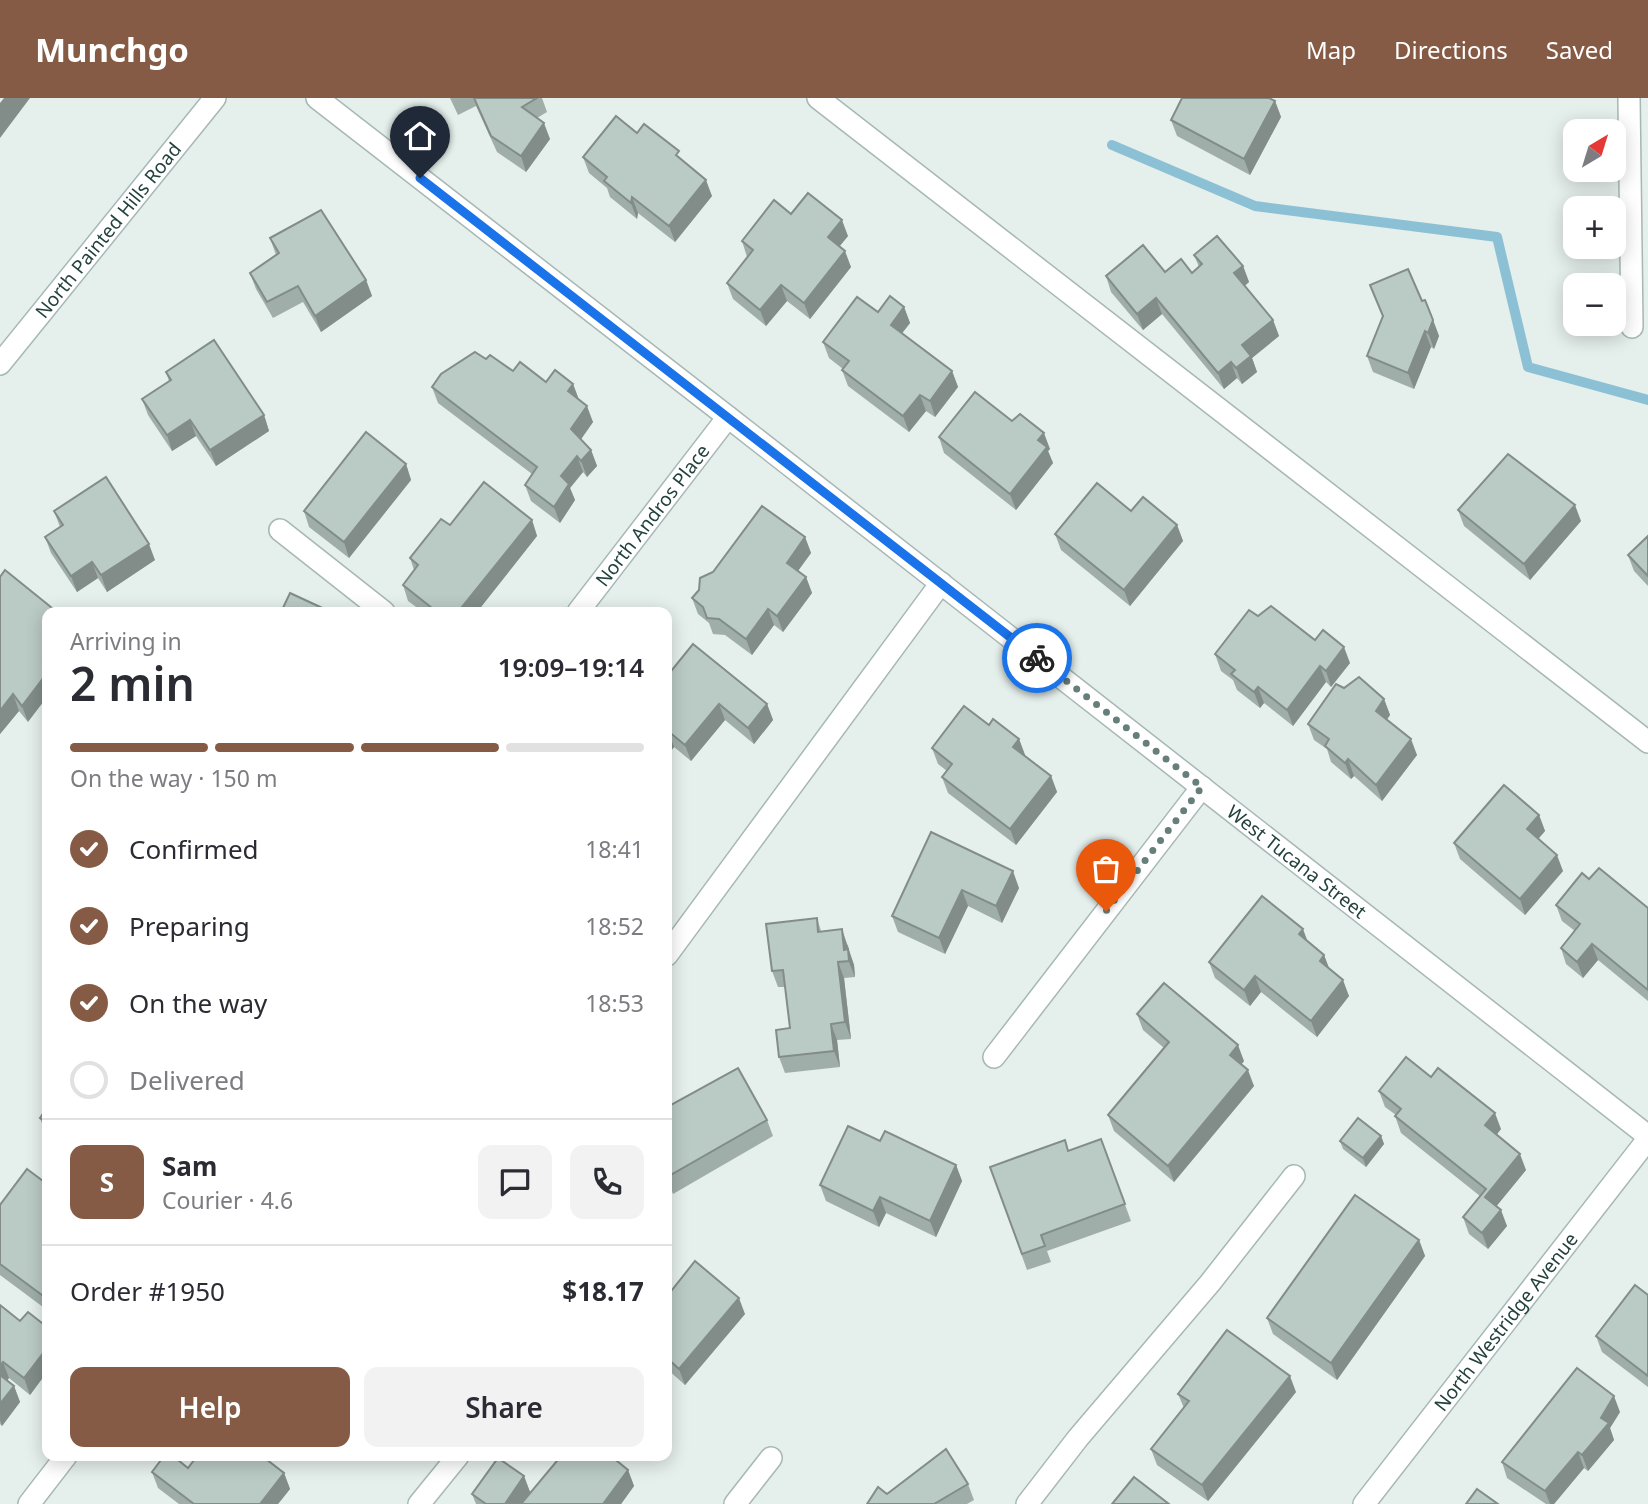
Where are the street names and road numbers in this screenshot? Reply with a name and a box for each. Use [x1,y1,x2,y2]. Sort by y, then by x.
street label: North Painted Hills Road [29,137,187,324]
street label: North Andros Place [589,439,715,592]
street label: West Tucana Street [1221,799,1372,924]
street label: North Westridge Avenue [1428,1227,1584,1416]

